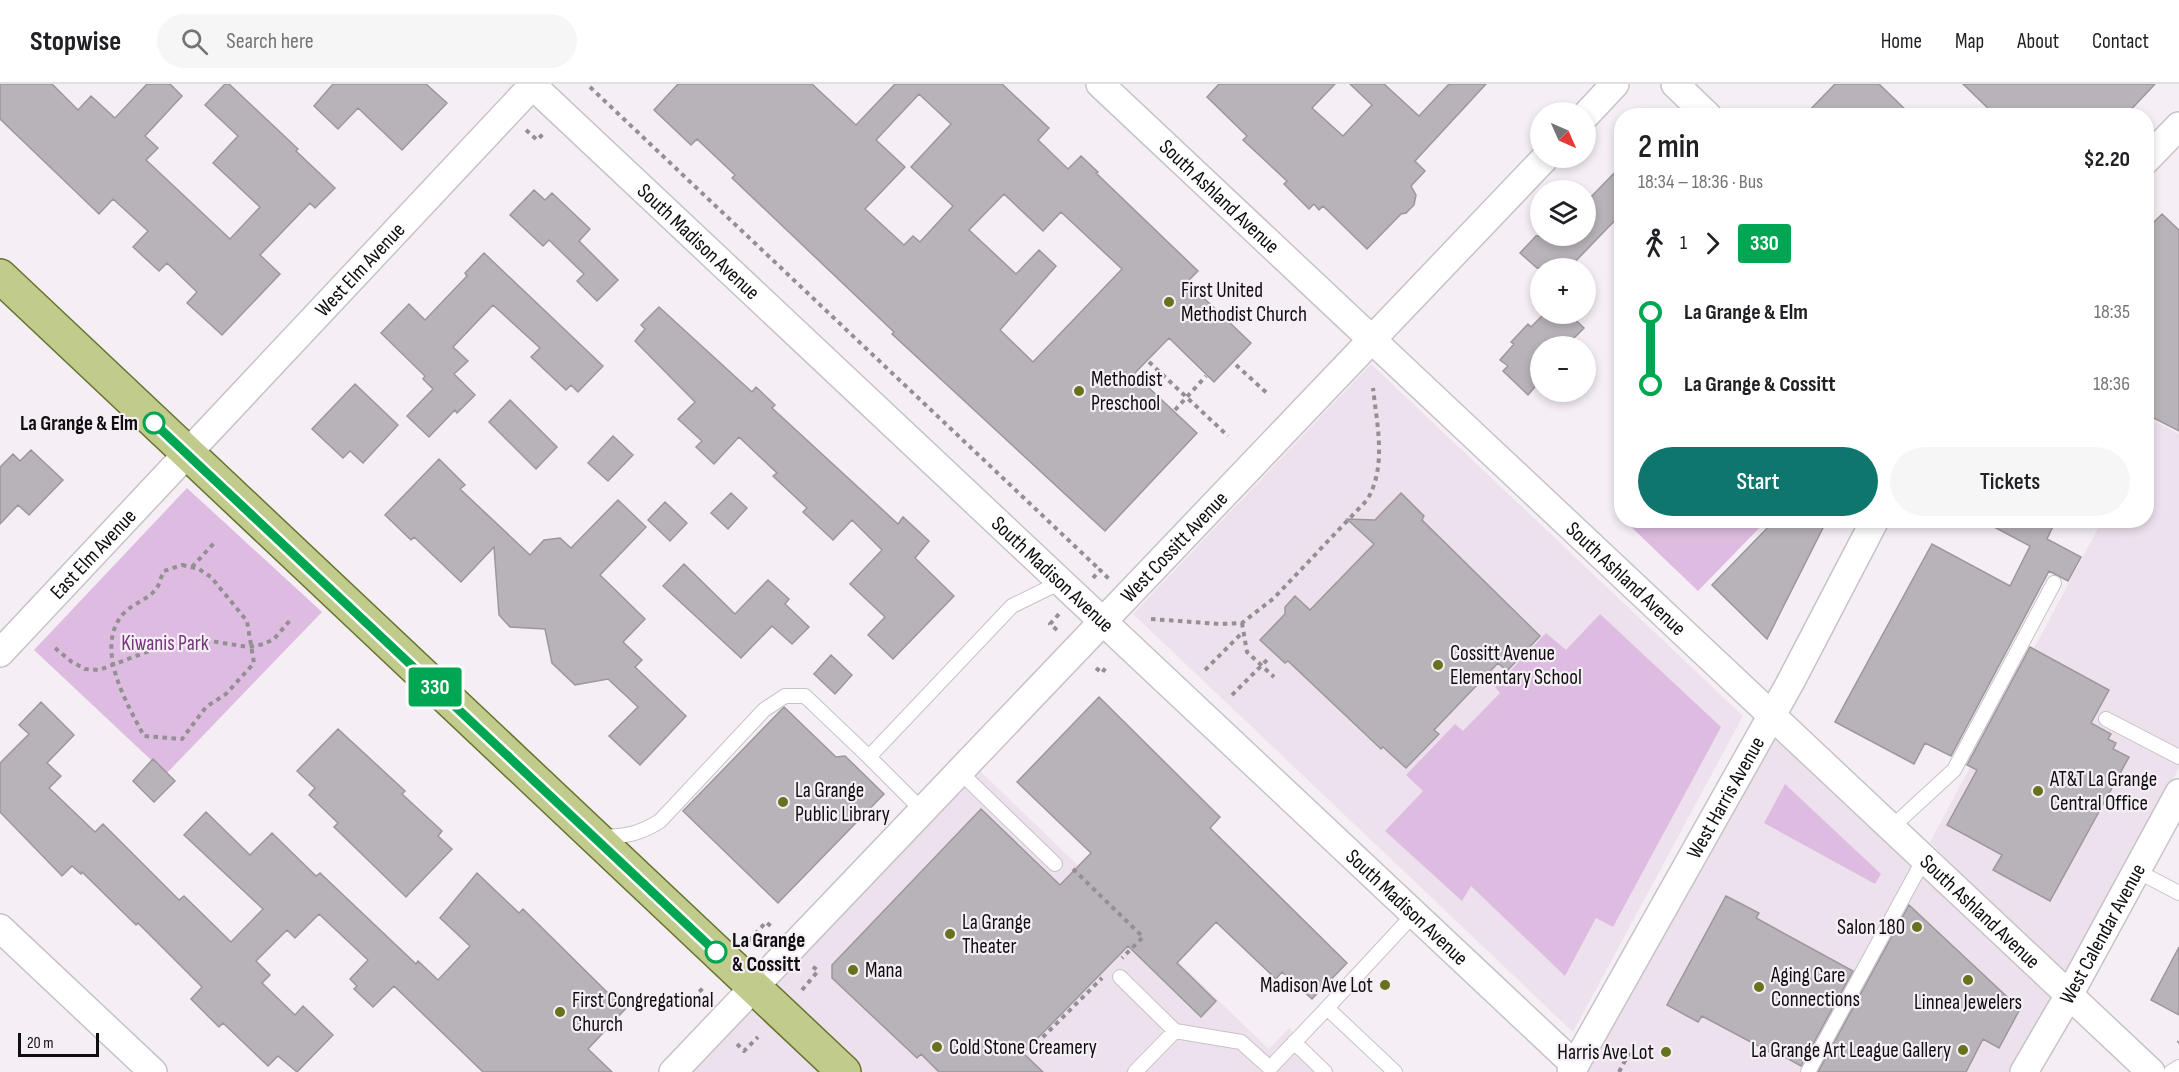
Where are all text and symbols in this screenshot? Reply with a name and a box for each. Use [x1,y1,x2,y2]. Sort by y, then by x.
search box [157,14,577,68]
text: Stopwise [30,25,121,58]
icon: search [178,25,211,58]
text: Search here [226,28,314,55]
text: Home [1881,29,1922,54]
text: Map [1955,29,1984,54]
text: About [2017,29,2059,54]
text: Contact [2092,29,2149,54]
north arrow [1530,102,1596,168]
map controls [1530,102,1596,402]
text: 2 min [1638,127,1700,167]
street label: South Ashland Avenue [1154,134,1284,259]
text: $2.20 [2084,146,2130,173]
text: 18:34 – 18:36 · Bus [1638,170,1763,194]
street label: South Madison Avenue [632,178,765,305]
button: layers [1530,180,1596,246]
street label: West Elm Avenue [310,218,410,322]
icon: walk [1638,227,1671,260]
icon: forward [1696,227,1729,260]
text: 1 [1680,231,1687,255]
text: 330 [1750,231,1779,256]
button: + [1530,258,1596,324]
place label: First United Methodist Church [1181,278,1307,327]
marker: First United Methodist Church [1162,295,1176,309]
text: La Grange & Elm [1684,299,1808,326]
text: 18:35 [2094,300,2130,324]
button: − [1530,336,1596,402]
place label: Methodist Preschool [1091,367,1163,416]
text: La Grange & Cossitt [1684,371,1836,398]
text: 18:36 [2093,372,2130,396]
marker: Methodist Preschool [1072,384,1086,398]
place label: La Grange & Elm [20,411,138,436]
marker: La Grange & Elm [143,412,165,434]
button: Start [1638,447,1878,516]
button: Tickets [1890,447,2130,516]
street label: West Cossitt Avenue [1116,486,1233,608]
street label: East Elm Avenue [45,504,142,604]
street label: South Madison Avenue [986,511,1119,638]
street label: South Ashland Avenue [1561,517,1691,641]
park label: Kiwanis Park [121,631,209,656]
place label: Cossitt Avenue Elementary School [1450,641,1582,690]
marker: Cossitt Avenue Elementary School [1431,658,1445,672]
line badge: 330 [400,668,470,706]
text: 330 [421,675,449,700]
street label: West Harris Avenue [1682,732,1770,863]
place label: AT&T La Grange Central Office [2049,767,2157,816]
place label: La Grange Public Library [795,778,890,827]
marker: AT&T La Grange Central Office [2031,784,2045,798]
marker: La Grange Public Library [776,795,790,809]
street label: South Madison Avenue [1340,844,1473,971]
street label: South Ashland Avenue [1915,849,2045,974]
street label: West Calendar Avenue [2055,859,2151,1009]
place label: La Grange Theater [962,910,1031,959]
place label: Salon 180 [1837,915,1905,940]
marker: Salon 180 [1910,920,1924,934]
marker: La Grange Theater [943,927,957,941]
place label: La Grange & Cossitt [732,928,805,977]
marker: La Grange & Cossitt [705,941,727,963]
place label: Mana [865,958,903,983]
marker: Mana [846,963,860,977]
place label: Aging Care Connections [1770,963,1860,1012]
place label: Madison Ave Lot [1260,973,1373,998]
marker: Linnea Jewelers [1961,973,1975,987]
marker: Madison Ave Lot [1378,978,1392,992]
marker: Aging Care Connections [1752,980,1766,994]
place label: First Congregational Church [572,988,714,1037]
place label: Linnea Jewelers [1914,990,2022,1015]
marker: First Congregational Church [553,1005,567,1019]
scale bar [18,1030,99,1058]
text: 20 m [27,1034,54,1053]
place label: Cold Stone Creamery [949,1035,1097,1060]
place label: La Grange Art League Gallery [1751,1038,1951,1063]
marker: Cold Stone Creamery [930,1040,944,1054]
place label: Harris Ave Lot [1557,1040,1654,1065]
marker: La Grange Art League Gallery [1956,1043,1970,1057]
marker: Harris Ave Lot [1659,1045,1673,1059]

